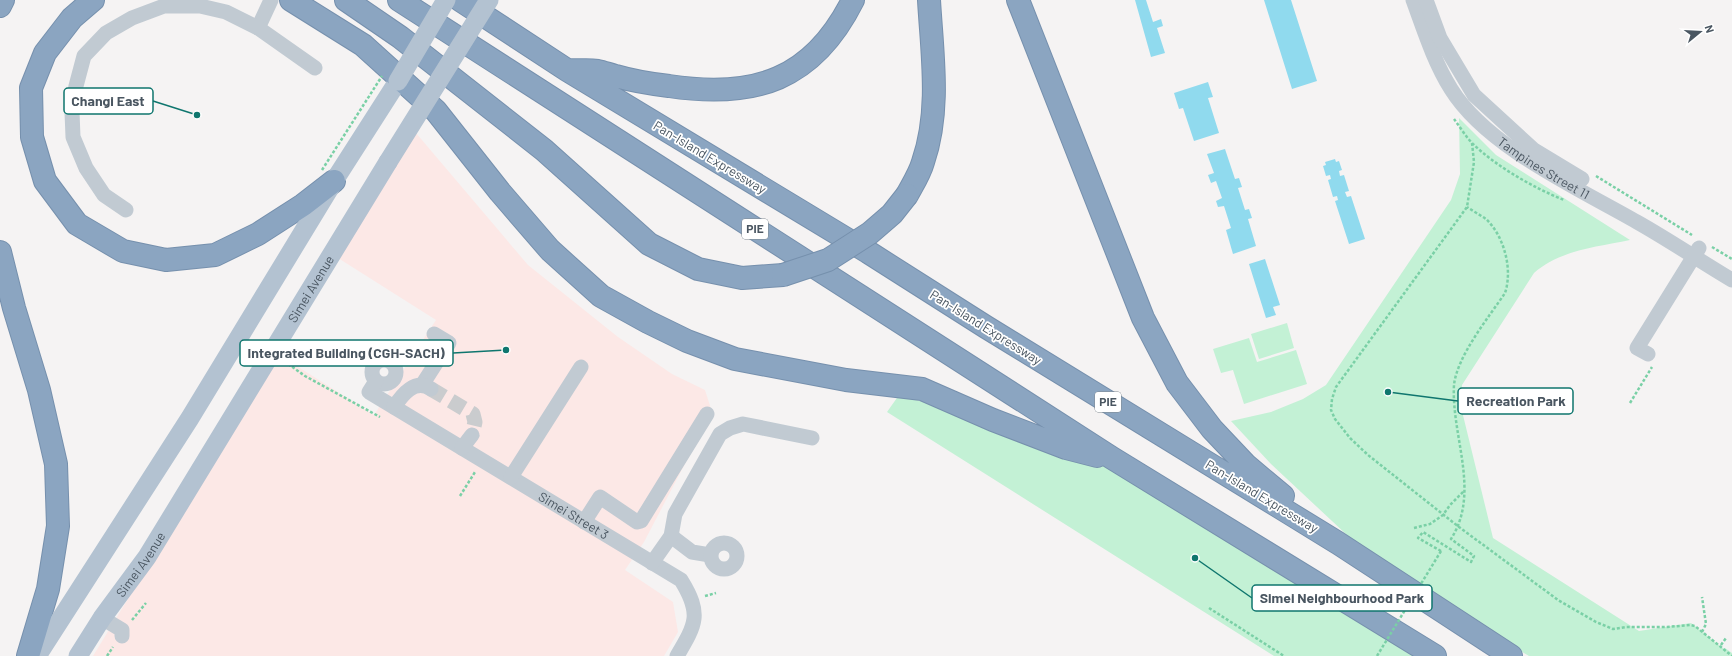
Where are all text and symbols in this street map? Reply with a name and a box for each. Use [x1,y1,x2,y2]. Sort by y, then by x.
north arrow [1680,12,1720,52]
text: N [1703,23,1717,34]
callout: Changi East [64,88,153,114]
text: Changi East [71,92,145,109]
street label: Pan-Island Expressway [651,117,769,197]
street label: Tampines Street 11 [1495,133,1592,202]
road number: PIE [742,219,768,239]
street label: Simei Avenue [284,252,337,325]
street label: Pan-Island Expressway [927,286,1045,368]
callout: Integrated Building (CGH-SACH) [240,340,453,366]
text: Integrated Building (CGH-SACH) [247,344,445,361]
callout: Recreation Park [1458,388,1573,414]
road number: PIE [1095,392,1121,412]
text: Recreation Park [1466,392,1566,409]
street label: Pan-Island Expressway [1203,456,1321,536]
street label: Simei Street 3 [536,488,612,543]
street label: Simei Avenue [112,529,169,600]
callout: Simei Neighbourhood Park [1252,585,1432,611]
text: Simei Neighbourhood Park [1260,589,1425,606]

